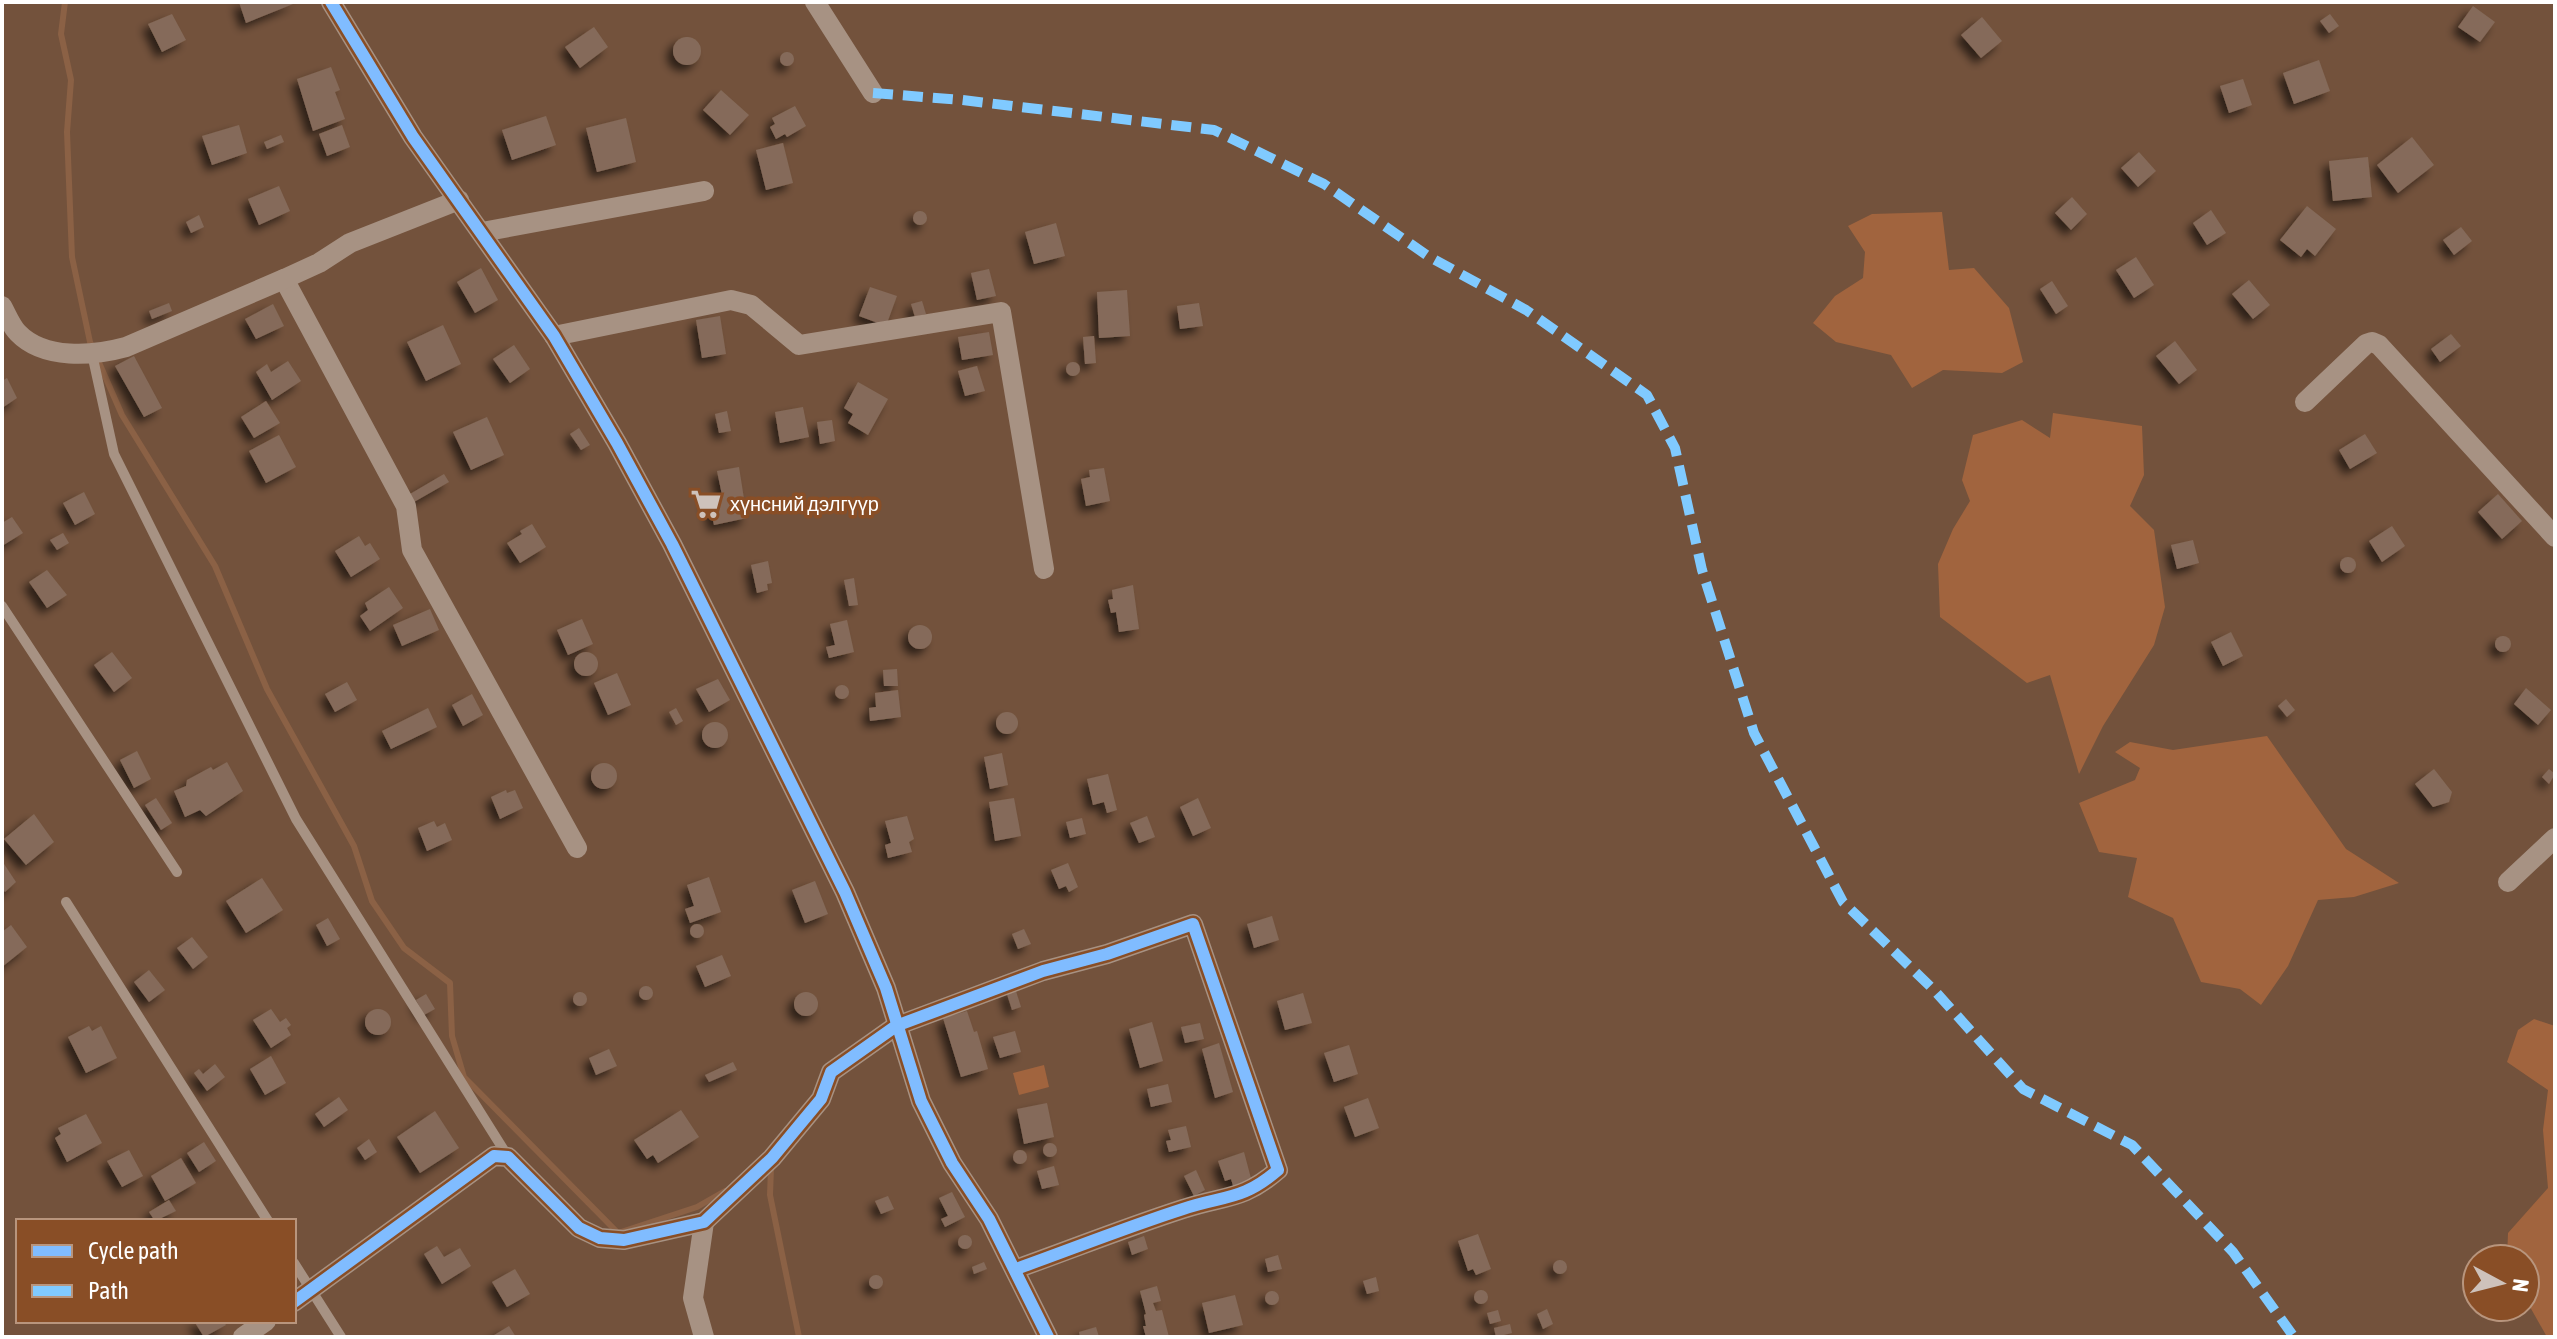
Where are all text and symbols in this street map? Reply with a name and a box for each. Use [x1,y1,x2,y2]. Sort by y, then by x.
supermarket icon: хүнсний дэлгүүр [689,487,723,521]
place label: хүнсний дэлгүүр [730,492,879,515]
legend [16,1219,296,1323]
text: Cycle path [88,1237,179,1264]
north arrow [2461,1243,2541,1323]
text: Path [88,1277,129,1304]
text: N [2507,1277,2535,1293]

